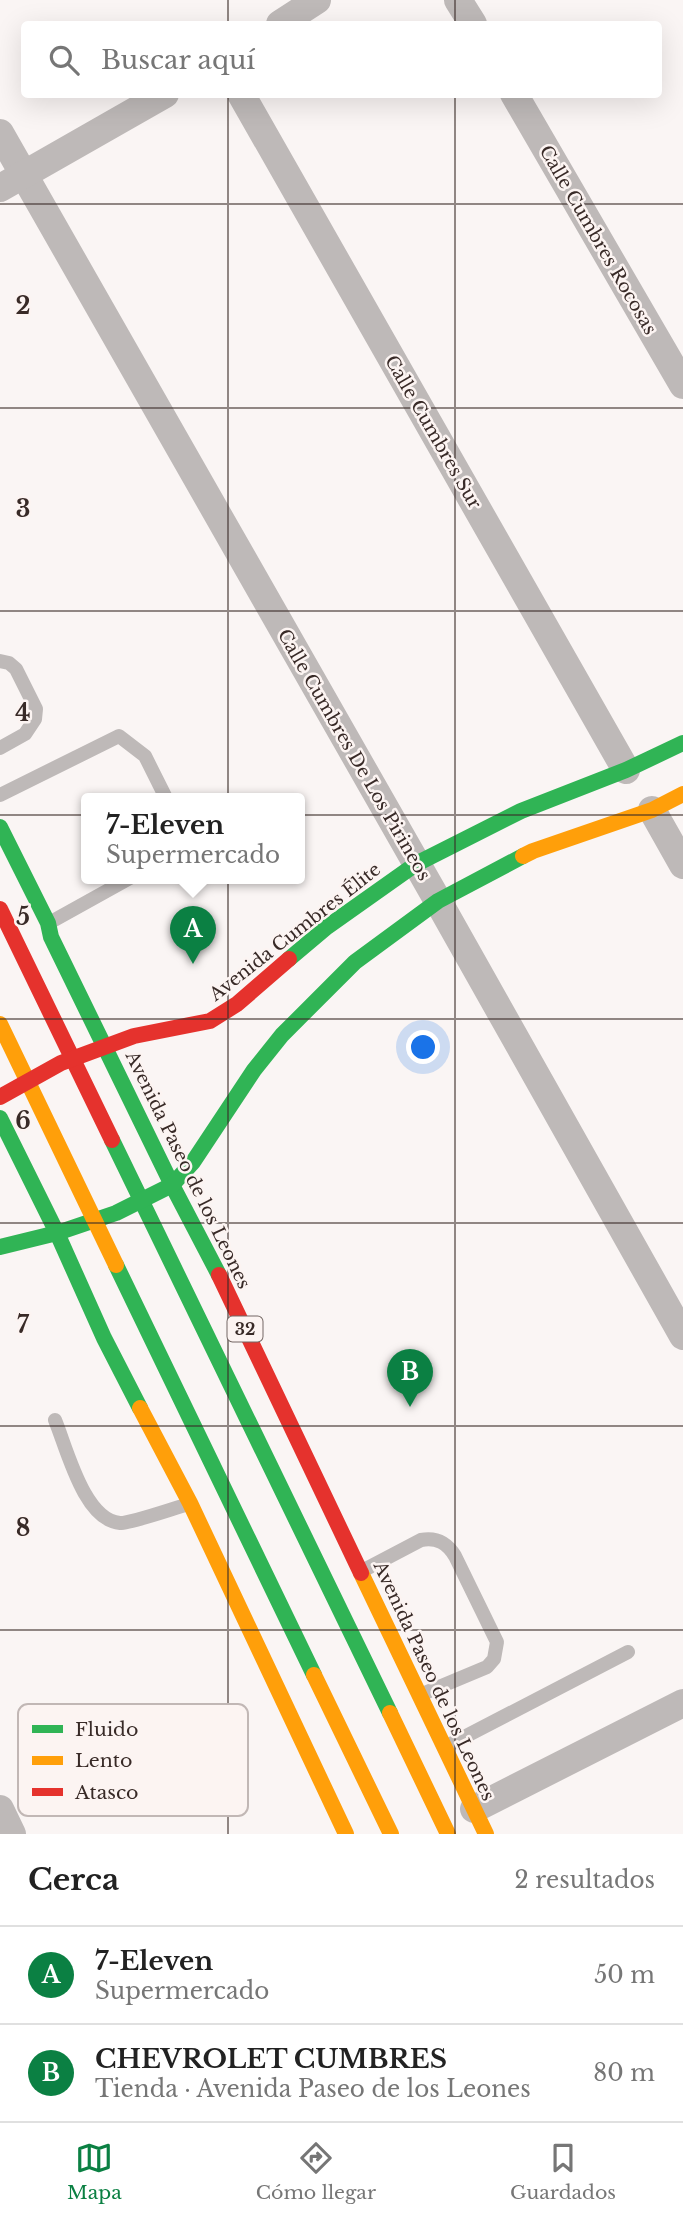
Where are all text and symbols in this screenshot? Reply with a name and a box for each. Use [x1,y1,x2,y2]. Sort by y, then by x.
search box [21,21,662,98]
icon: search [45,41,83,79]
text: Buscar aquí [101,44,255,76]
street label: Calle Cumbres Rocosas [535,142,661,338]
text: 2 [16,292,30,320]
street label: Calle Cumbres Sur [380,351,486,513]
text: 3 [16,495,30,523]
street label: Calle Cumbres De Los Pirineos [273,625,435,885]
text: 4 [15,699,31,727]
popup [81,793,305,884]
text: 7-Eleven [106,809,224,841]
text: Supermercado [106,841,280,869]
street label: Avenida Cumbres Élite [204,858,385,1006]
text: 5 [16,903,30,931]
pin: A [170,906,216,964]
your location [406,1030,440,1064]
street label: Avenida Paseo de los Leones [120,1047,255,1292]
text: 6 [15,1107,31,1135]
text: 7 [17,1311,30,1339]
road number: 32 [228,1316,262,1342]
pin: B [387,1349,433,1407]
text: 8 [16,1514,30,1542]
street label: Avenida Paseo de los Leones [368,1557,499,1804]
legend [18,1704,248,1816]
text: Fluido [75,1718,138,1741]
text: Lento [75,1749,132,1772]
text: Atasco [74,1781,139,1804]
text: Cerca [28,1861,119,1898]
text: 2 resultados [515,1866,655,1894]
text: 7-Eleven [95,1945,213,1977]
text: A [42,1961,60,1989]
text: 50 m [594,1961,655,1989]
text: Supermercado [95,1977,269,2005]
text: CHEVROLET CUMBRES [95,2043,447,2075]
text: B [42,2059,60,2087]
text: 80 m [593,2059,655,2087]
text: Tienda · Avenida Paseo de los Leones [95,2075,531,2103]
tab: Mapa [67,2139,122,2204]
tab: Cómo llegar [256,2139,376,2204]
tab: Guardados [510,2139,616,2204]

